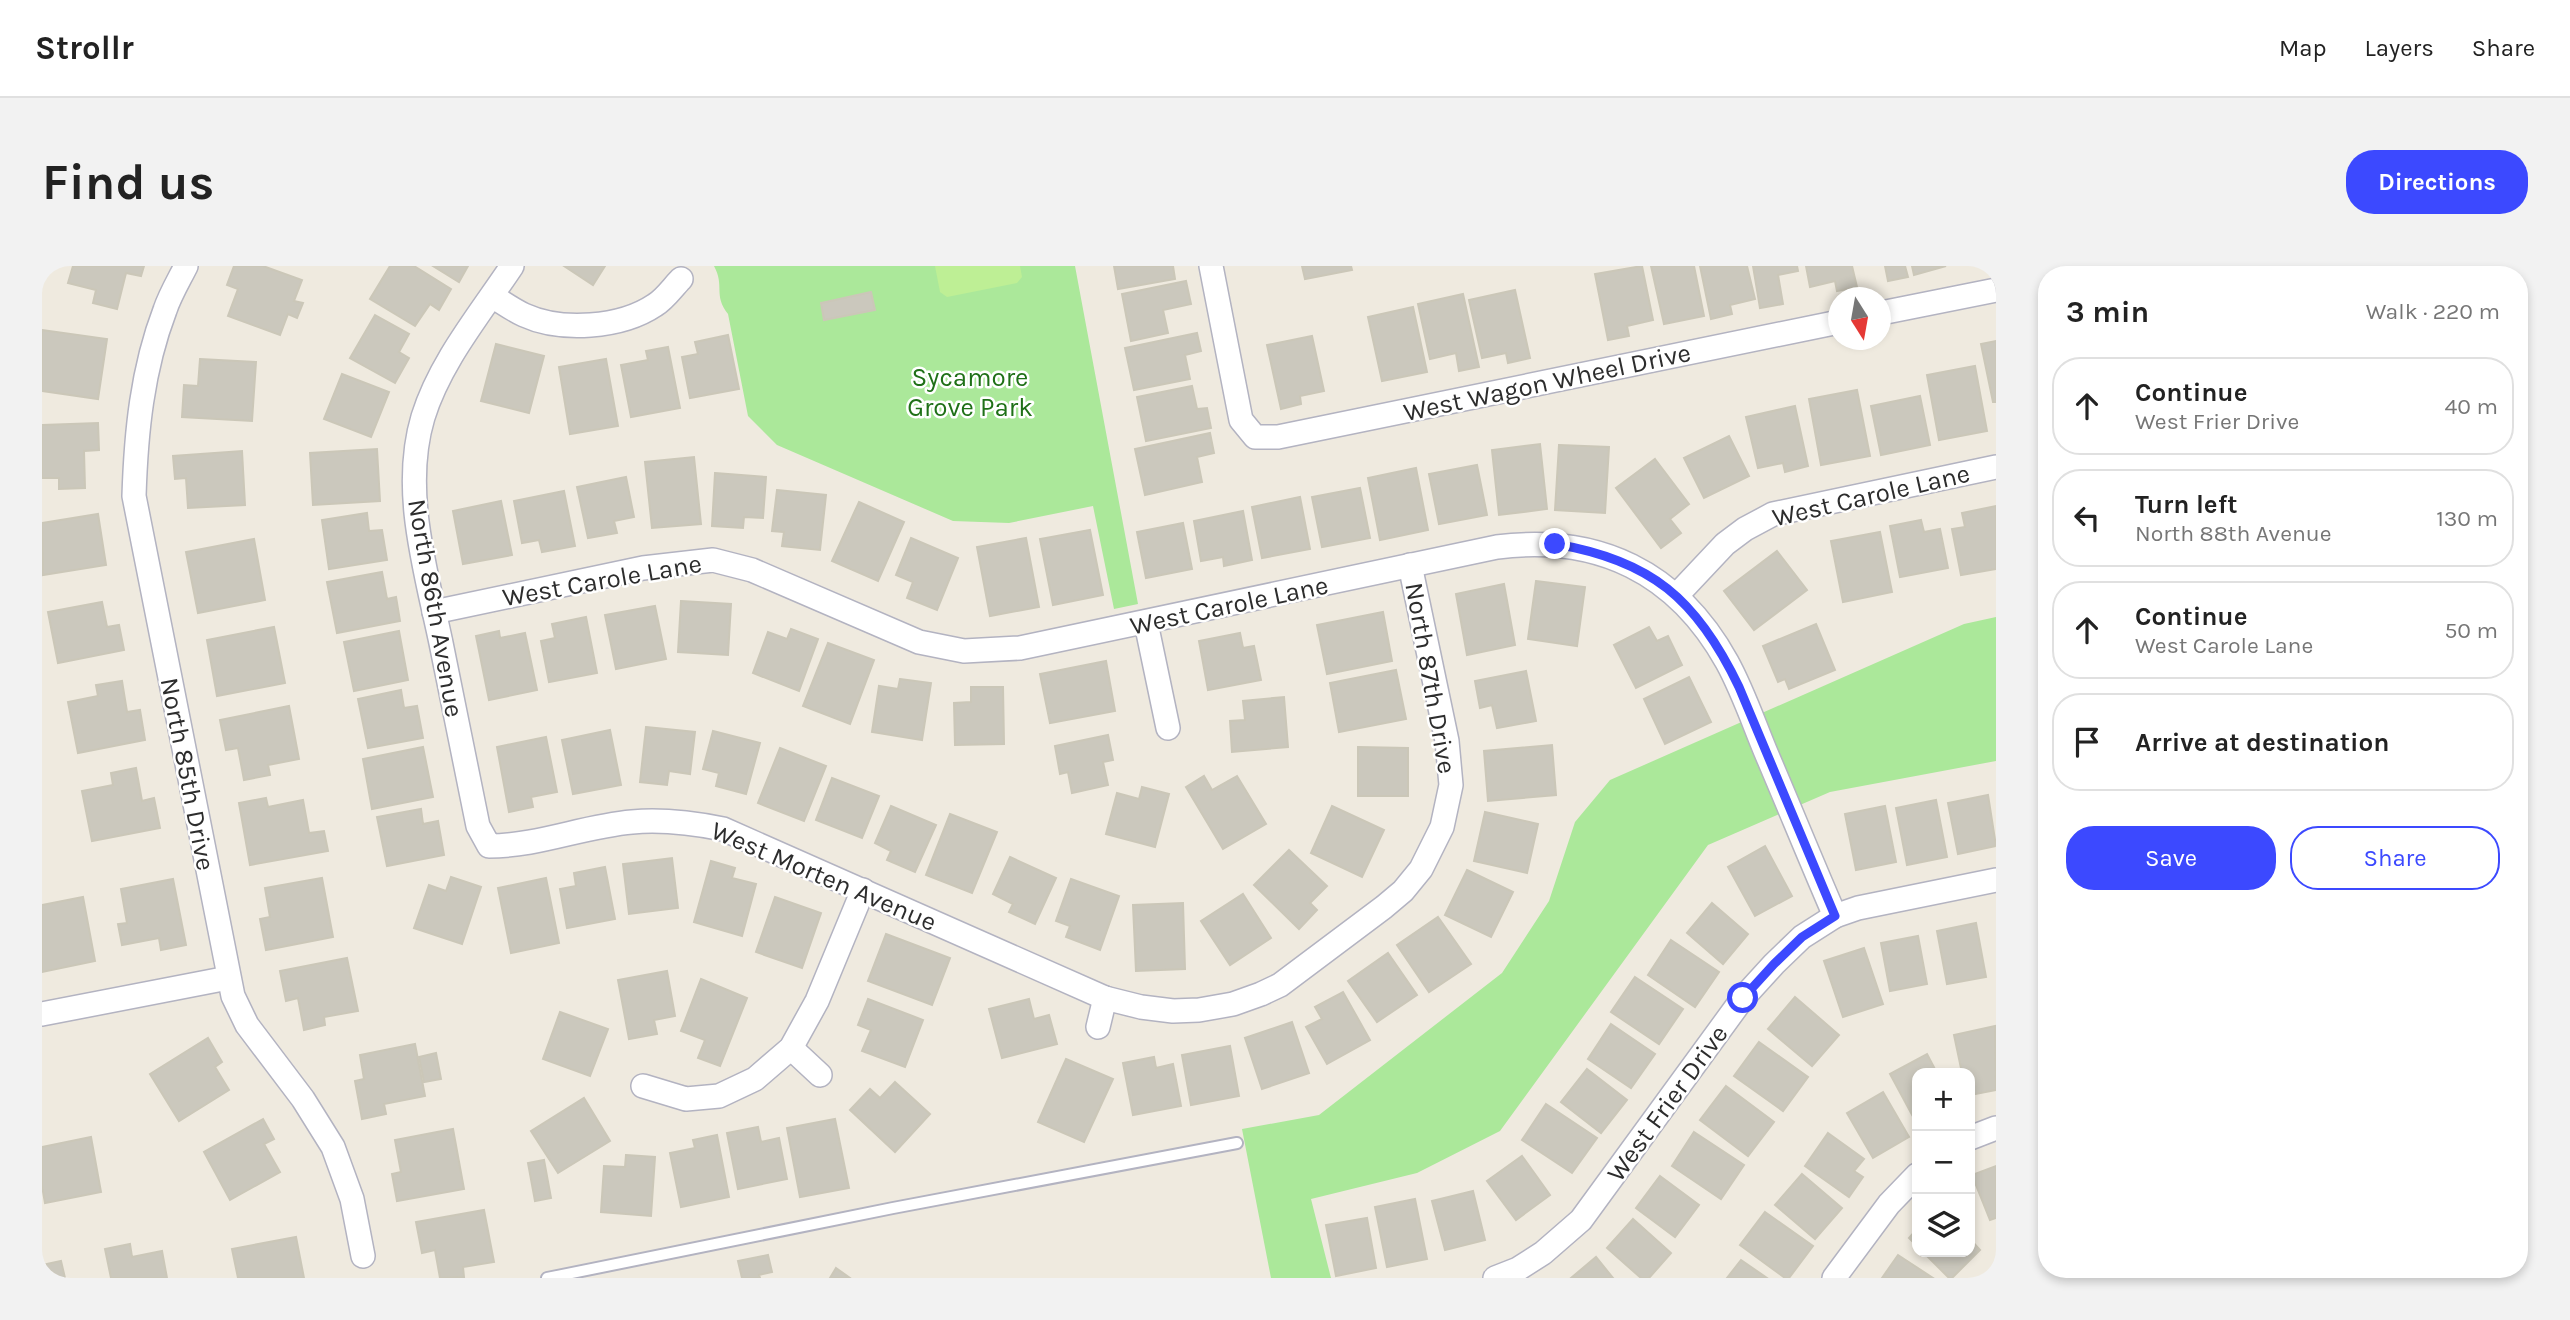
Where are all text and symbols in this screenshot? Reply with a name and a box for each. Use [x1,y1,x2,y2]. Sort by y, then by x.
text: Strollr [35,29,134,67]
text: Map [2279,34,2327,62]
text: Layers [2365,34,2434,62]
text: Share [2472,34,2535,62]
button: Directions [2346,150,2528,214]
text: Find us [42,154,214,211]
north arrow [1828,287,1891,350]
text: 3 min [2066,294,2149,330]
text: Walk · 220 m [2366,298,2500,325]
street label: West Wagon Wheel Drive [1401,337,1693,428]
park label: Sycamore Grove Park [907,362,1033,423]
text: Continue [2135,377,2247,408]
icon: ahead [2068,387,2106,425]
text: 40 m [2445,393,2498,420]
text: West Frier Drive [2135,408,2299,435]
street label: West Carole Lane [1769,458,1973,533]
text: Turn left [2135,489,2237,520]
street label: North 86th Avenue [401,497,470,720]
icon: left [2068,499,2106,537]
text: 130 m [2436,505,2498,532]
text: North 88th Avenue [2135,520,2332,547]
route end [1539,528,1570,559]
street label: West Carole Lane [500,548,704,613]
street label: West Carole Lane [1127,569,1331,642]
street label: North 87th Drive [1398,580,1463,776]
text: Continue [2135,601,2247,632]
icon: ahead [2068,611,2106,649]
text: 50 m [2444,617,2498,644]
text: West Carole Lane [2135,632,2313,659]
street label: North 85th Drive [154,675,221,873]
icon: arrive [2068,723,2106,761]
text: Arrive at destination [2135,727,2389,758]
street label: West Morten Avenue [707,815,941,938]
button: Save [2066,826,2276,890]
button: Share [2290,826,2500,890]
route start [1727,982,1758,1013]
street label: West Frier Drive [1600,1019,1735,1188]
map controls [1912,1068,1975,1257]
button: + [1912,1068,1975,1131]
button: − [1912,1131,1975,1194]
button: layers [1912,1194,1975,1257]

